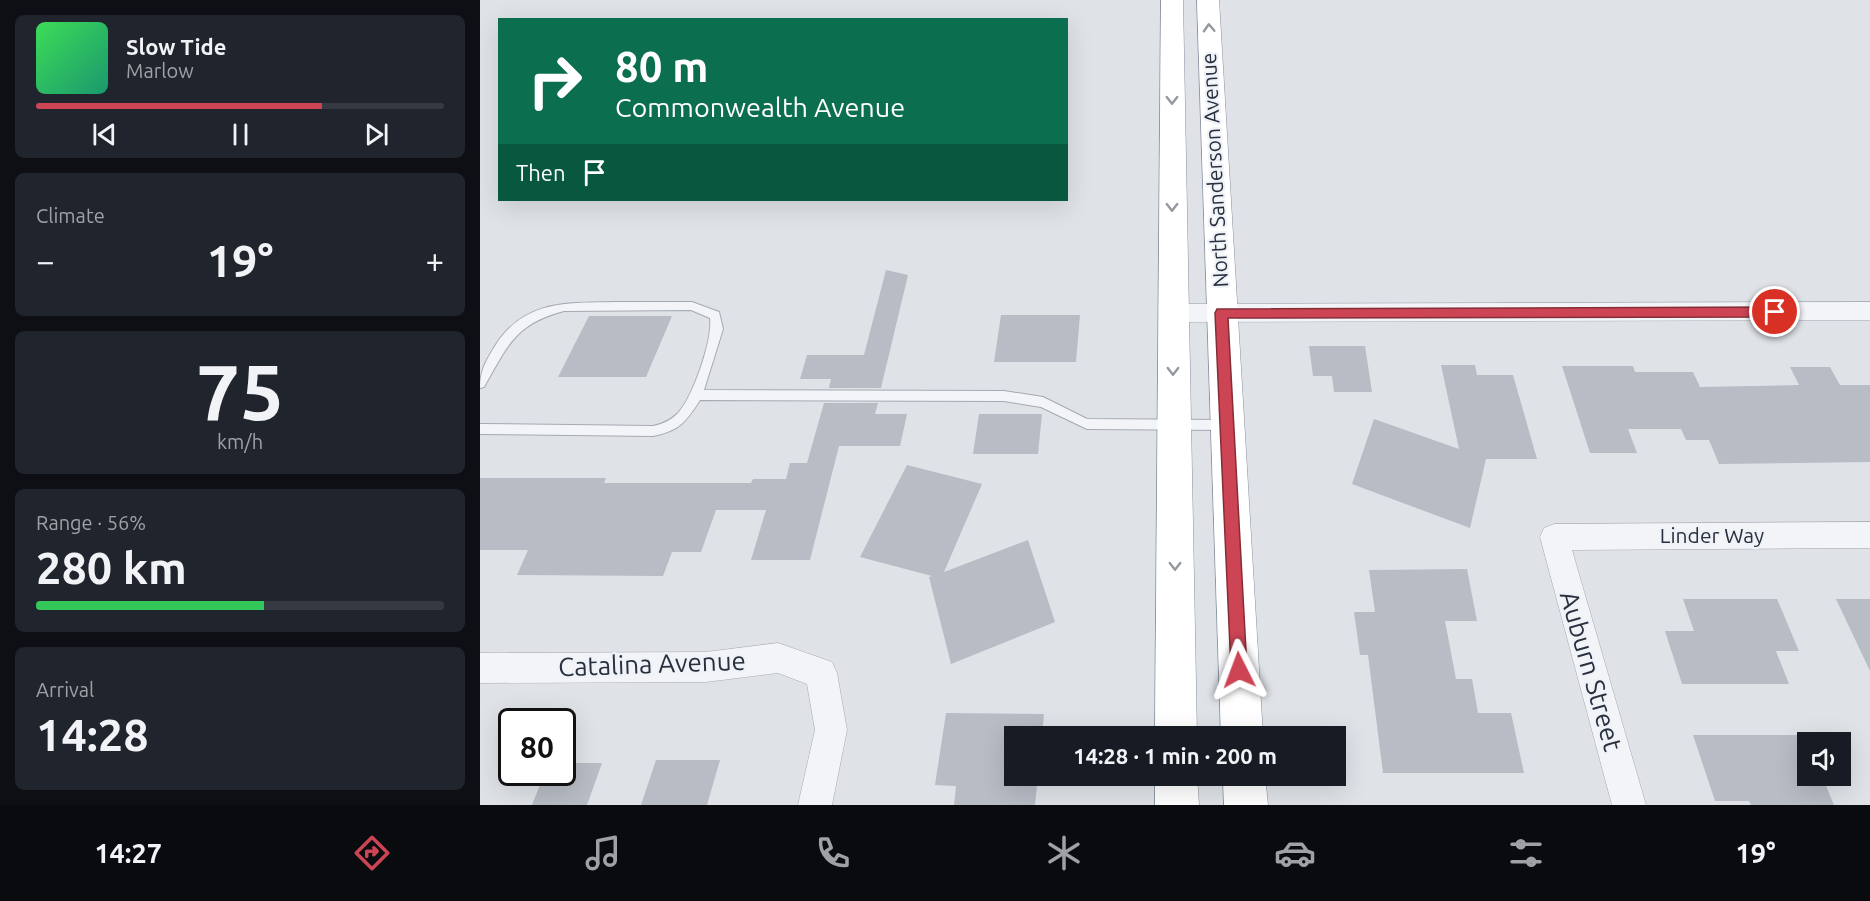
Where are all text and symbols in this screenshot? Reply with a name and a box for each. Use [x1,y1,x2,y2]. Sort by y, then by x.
one-way arrow [1203,23,1216,32]
text: Slow Tide [126,34,226,59]
icon: right [516,42,594,120]
text: 80 m [615,43,709,90]
street label: North Sanderson Avenue [1196,52,1232,288]
text: Marlow [126,59,194,82]
text: Commonwealth Avenue [615,92,905,122]
one-way arrow [1166,96,1178,105]
icon: previous [88,118,121,151]
icon: pause [224,118,257,151]
icon: next [360,118,393,151]
icon: arrive [578,156,611,189]
text: Then [516,160,566,185]
one-way arrow [1166,202,1178,211]
text: Climate [36,204,105,227]
text: 19° [207,235,273,286]
text: − [36,242,55,279]
text: + [425,242,444,279]
pin [1749,286,1800,337]
icon: arrive [1758,295,1791,328]
text: 75 [196,347,284,435]
one-way arrow [1167,367,1179,376]
text: km/h [217,430,263,453]
text: Range · 56% [36,511,146,534]
street label: Linder Way [1660,523,1764,547]
text: 280 km [36,542,187,593]
one-way arrow [1169,562,1181,571]
street label: Auburn Street [1555,588,1628,754]
position arrow [1207,638,1271,702]
street label: Catalina Avenue [558,646,746,681]
text: Arrival [36,678,94,701]
speed limit sign: 80 [498,708,576,786]
text: 14:28 [36,709,149,760]
map controls [1797,732,1851,786]
button: sound [1797,732,1851,786]
text: 14:28 · 1 min · 200 m [1073,743,1277,768]
icon: directions [351,832,393,874]
icon: music [582,832,624,874]
icon: phone [812,832,854,874]
icon: climate [1043,832,1085,874]
icon: car [1274,832,1316,874]
icon: filters [1505,832,1547,874]
text: 14:27 [94,838,162,868]
text: 19° [1736,838,1776,868]

